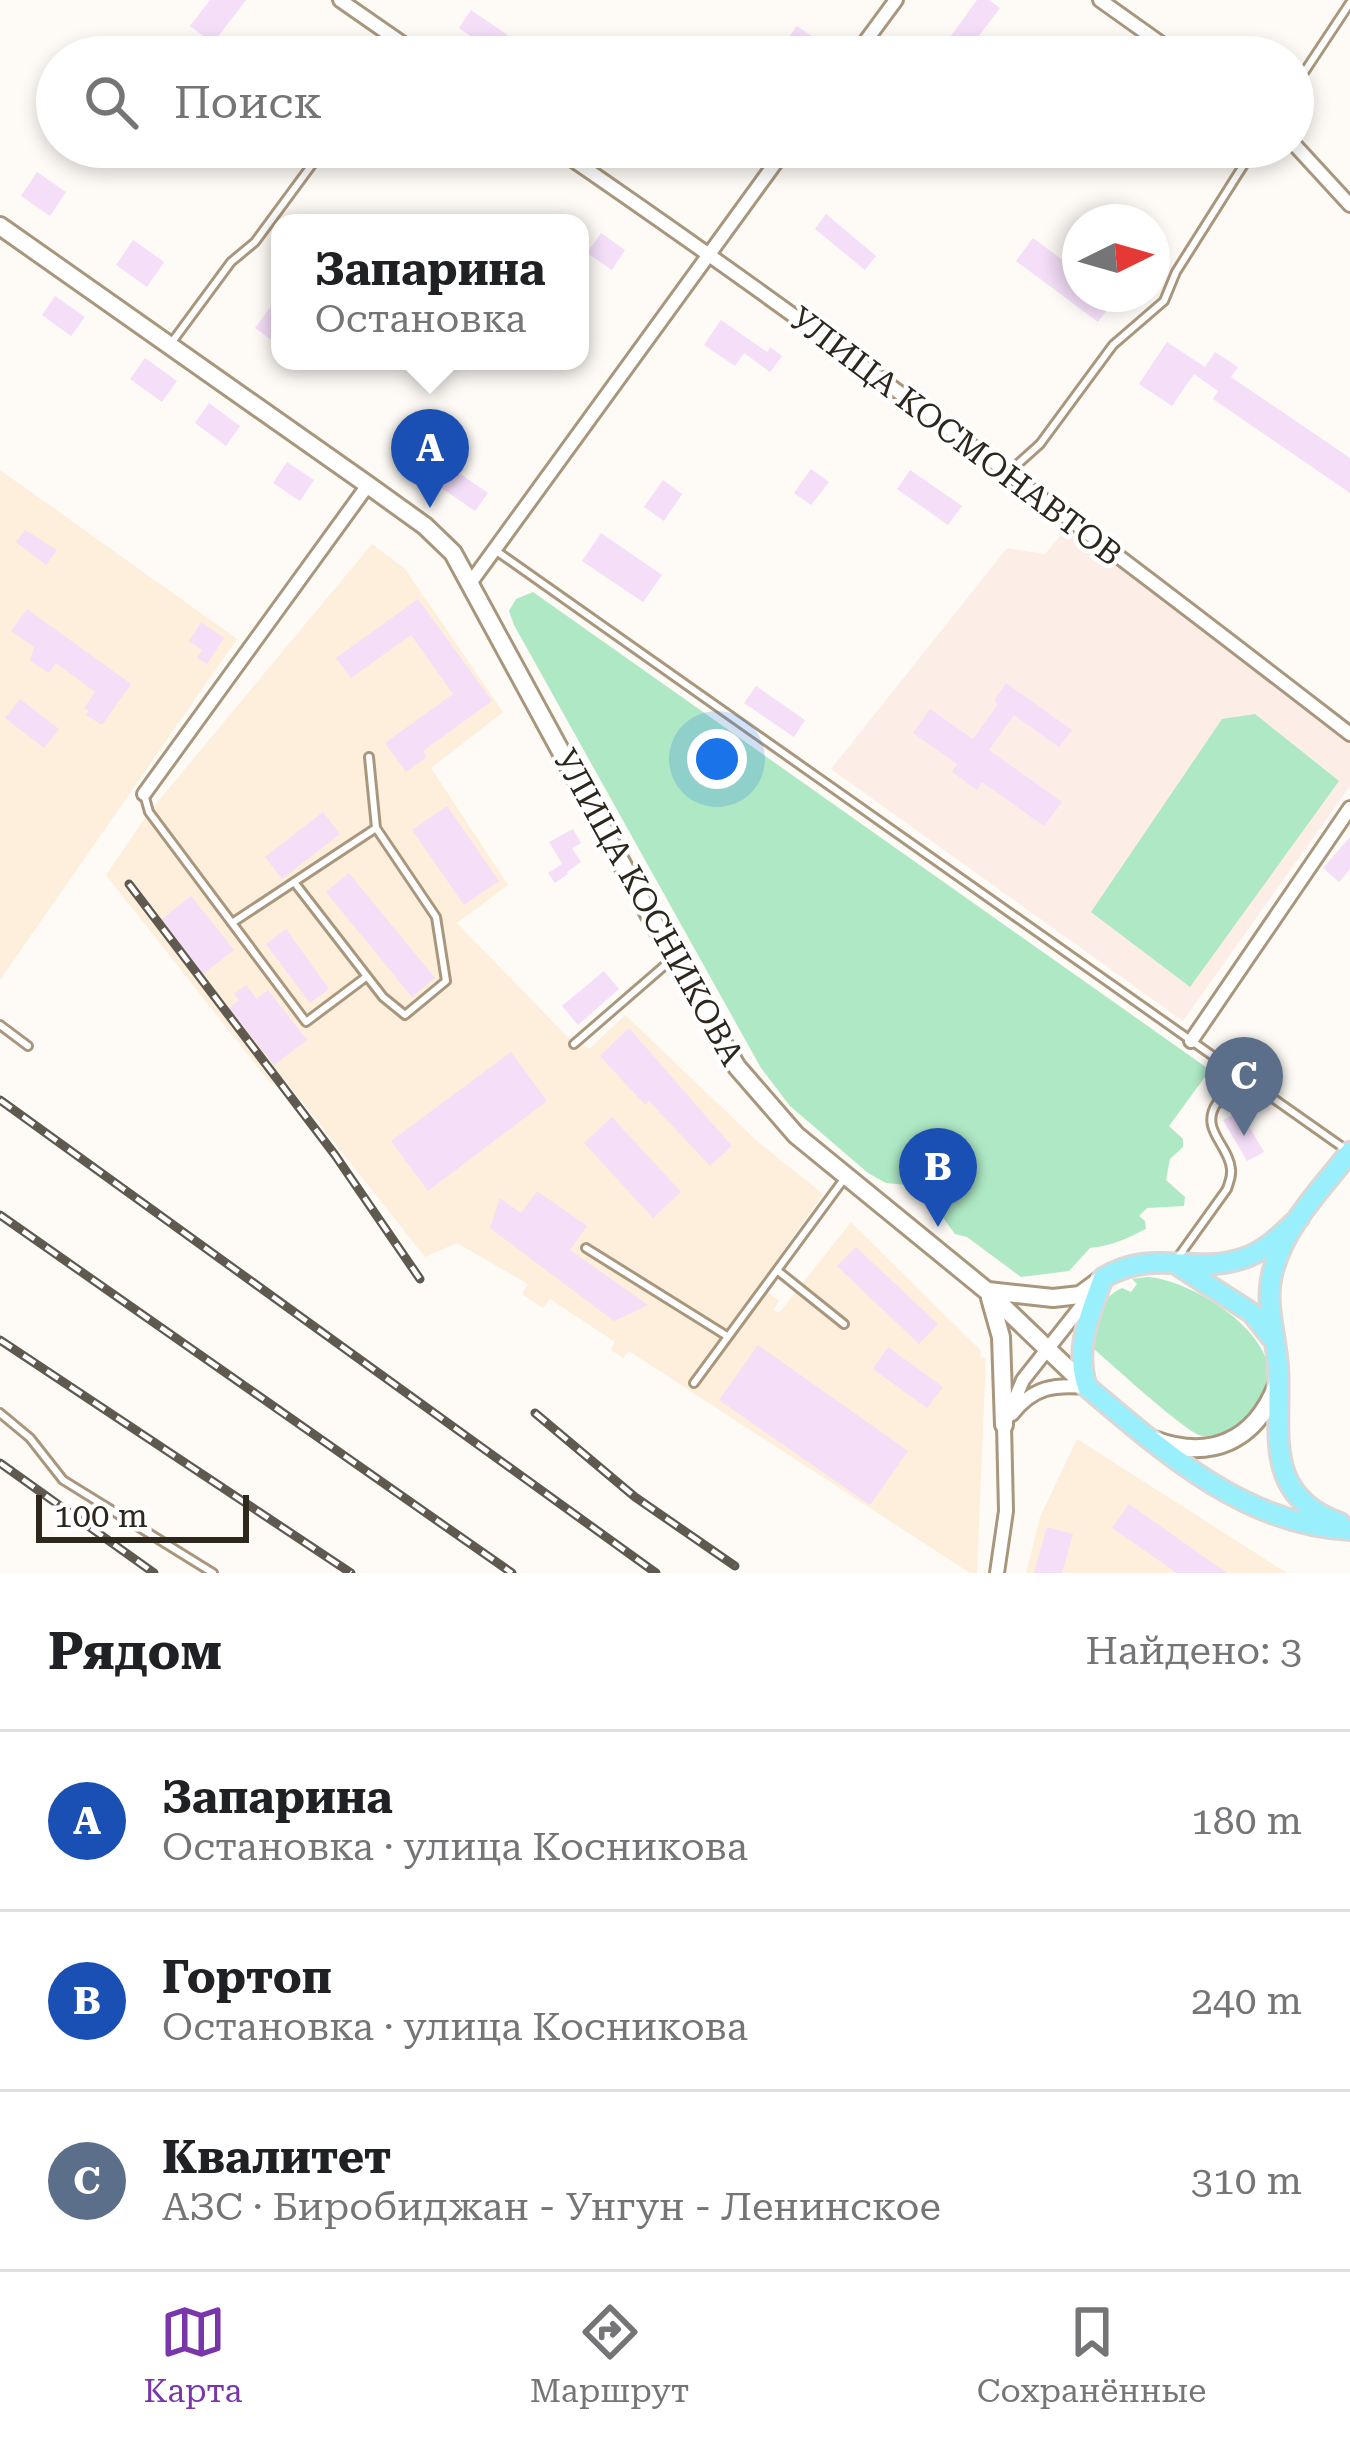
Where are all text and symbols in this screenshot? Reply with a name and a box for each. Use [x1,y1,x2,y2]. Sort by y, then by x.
search box [36,36,1314,168]
icon: search [78,69,144,135]
text: Поиск [174,76,322,129]
north arrow [1062,204,1170,312]
popup [271,214,589,370]
text: Запарина [315,243,545,296]
text: Остановка [315,296,527,342]
street label: УЛИЦА КОСМОНАВТОВ [782,298,1130,574]
pin: A [391,409,469,508]
your location [687,729,747,789]
street label: УЛИЦА КОСНИКОВА [546,742,752,1072]
pin: C [1205,1037,1283,1136]
pin: B [899,1128,977,1227]
scale bar [36,1489,249,1542]
text: 100 m [54,1496,148,1535]
text: Рядом [48,1622,222,1681]
text: Найдено: 3 [1086,1628,1302,1674]
text: Запарина [162,1771,393,1824]
text: A [73,1798,101,1844]
text: 180 m [1191,1798,1302,1844]
text: Остановка · улица Косникова [162,1824,748,1870]
text: Гортоп [162,1951,332,2004]
text: B [73,1978,101,2024]
text: 240 m [1191,1978,1302,2024]
text: Остановка · улица Косникова [162,2004,748,2050]
text: Квалитет [162,2131,391,2184]
text: C [73,2158,101,2204]
text: 310 m [1191,2158,1302,2204]
text: АЗС · Биробиджан - Унгун - Ленинское [162,2184,941,2230]
tab: Карта [144,2299,242,2410]
tab: Маршрут [530,2299,689,2410]
tab: Сохранённые [977,2299,1206,2410]

